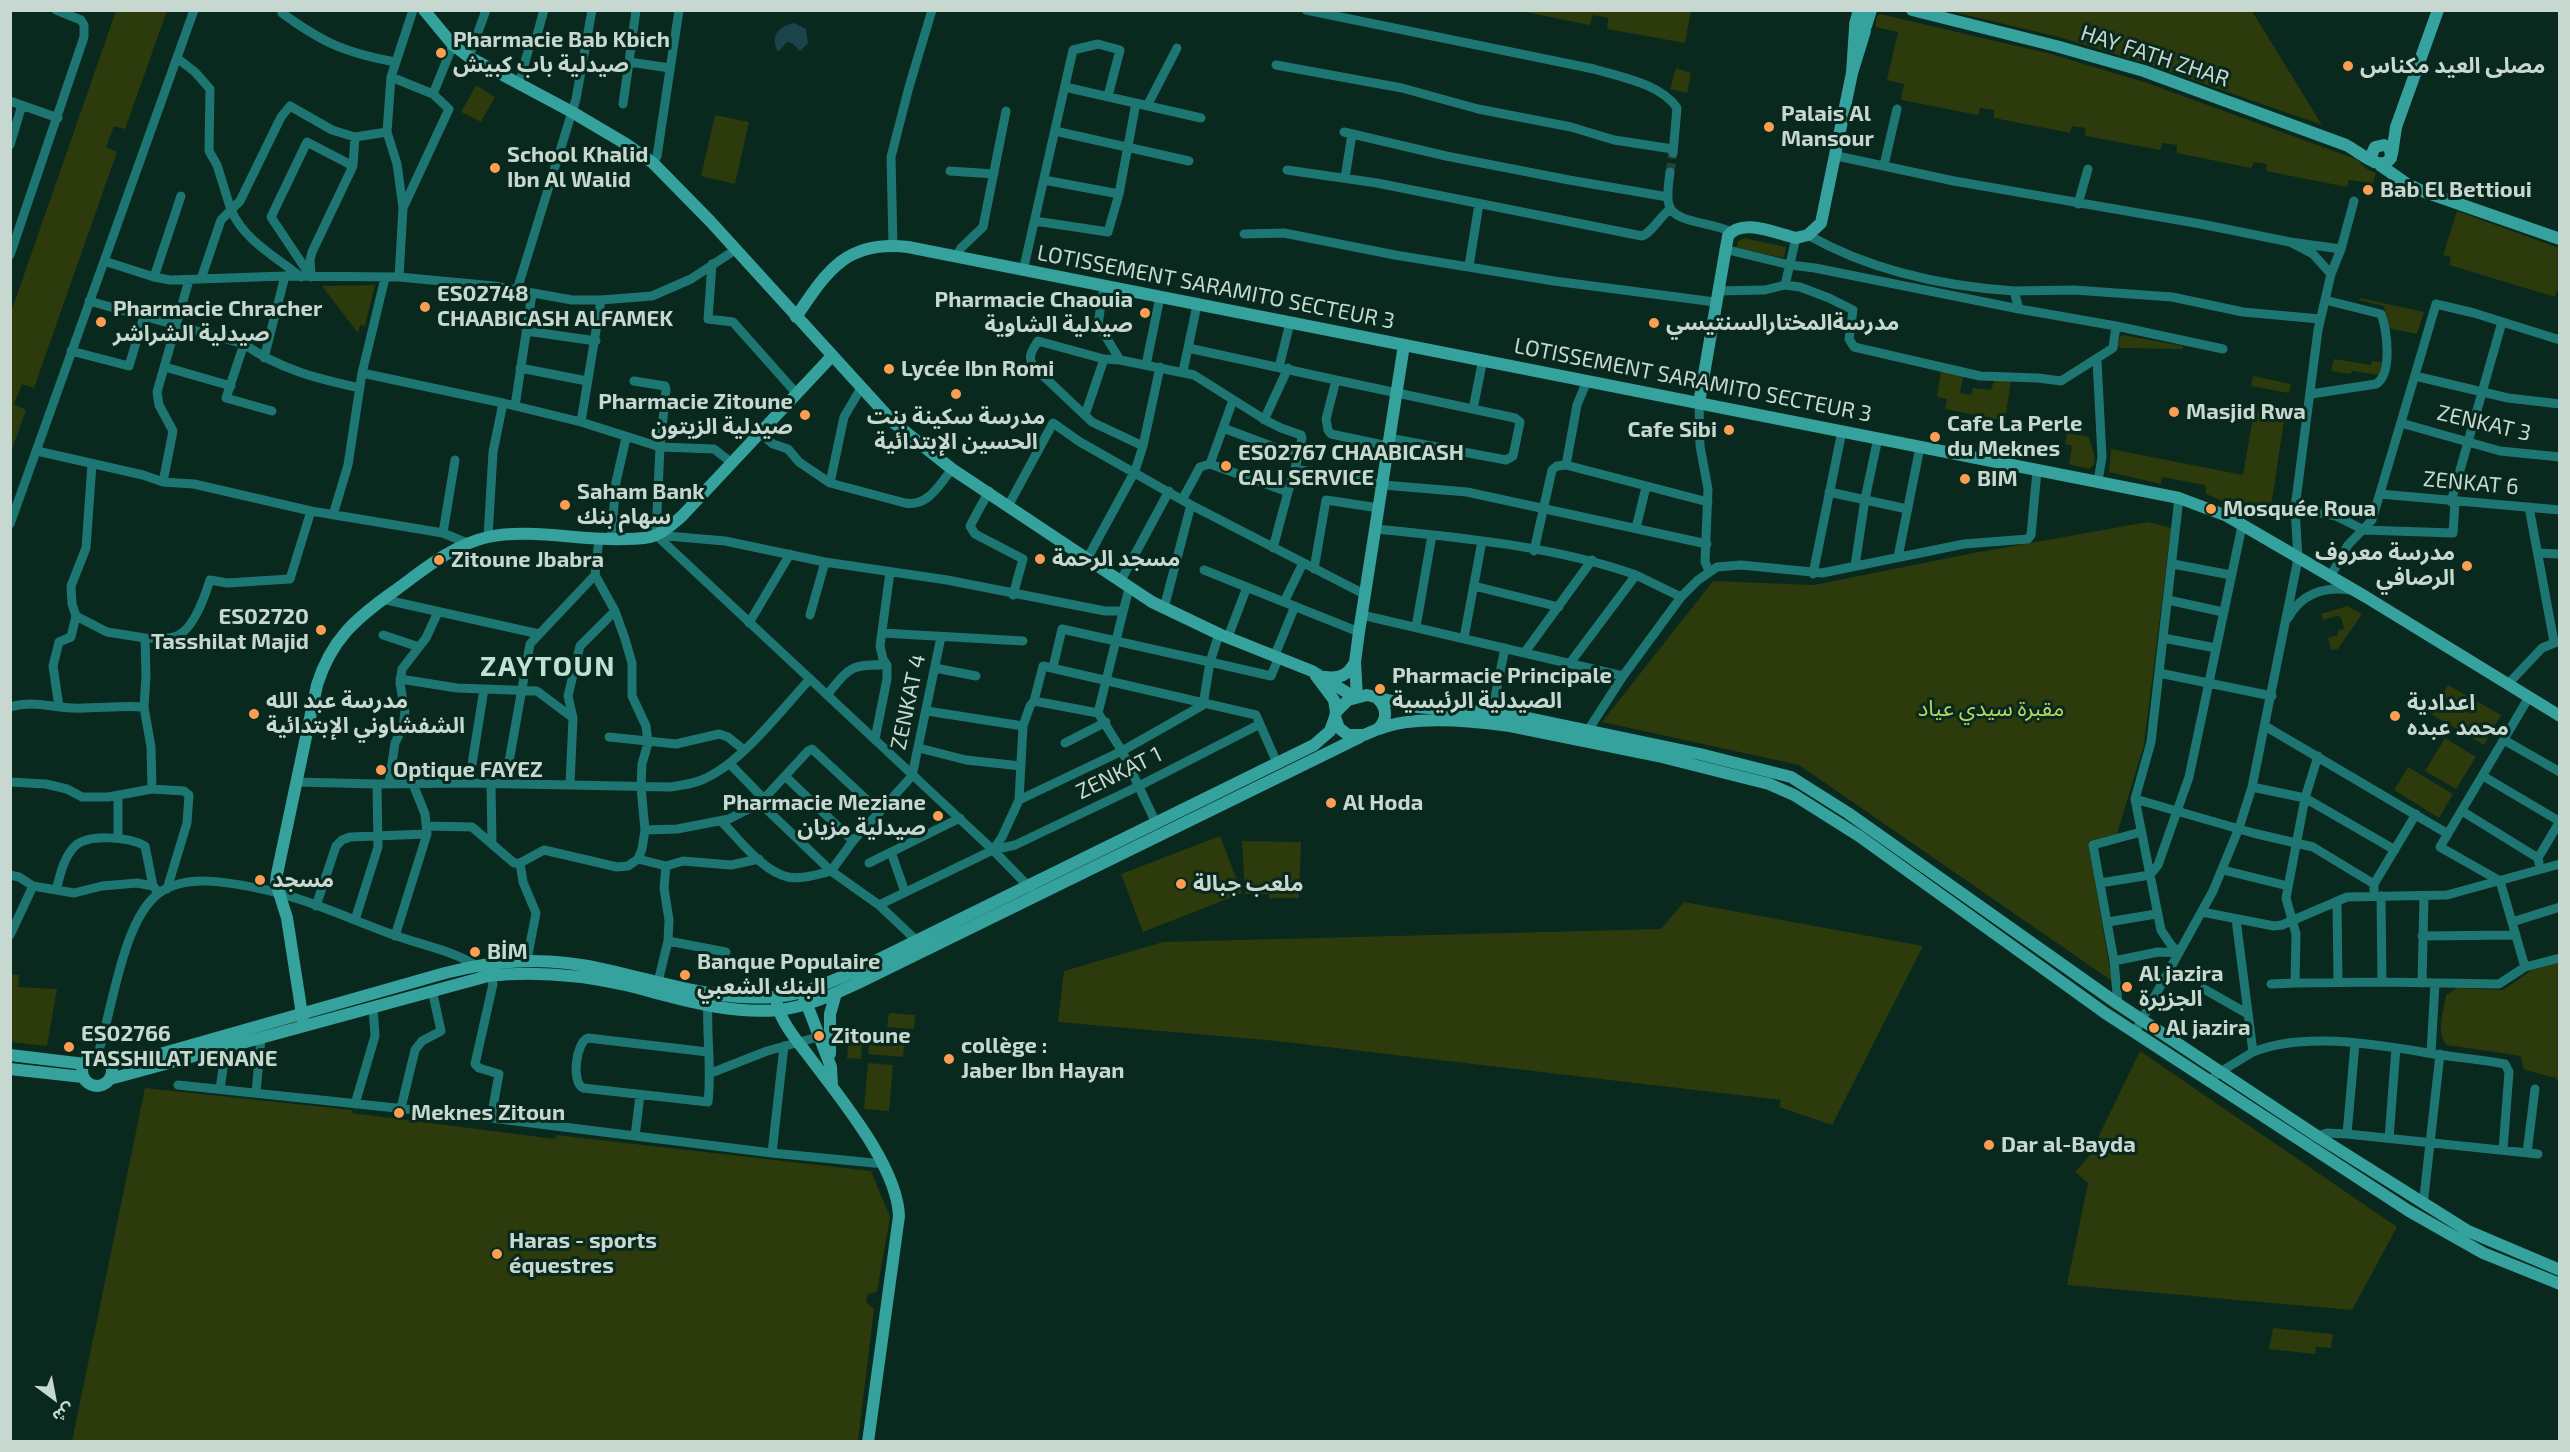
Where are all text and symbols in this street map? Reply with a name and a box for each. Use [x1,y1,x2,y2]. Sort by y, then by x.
street label: HAY FATH ZHAR [2077,20,2233,92]
place label: Pharmacie Bab Kbich صيدلية باب كبيش [453,27,670,78]
marker: Pharmacie Bab Kbich صيدلية باب كبيش [434,46,448,60]
place label: مصلى العيد مكناس [2360,53,2545,79]
marker: مصلى العيد مكناس [2341,59,2355,73]
place label: Palais Al Mansour [1781,101,1874,152]
marker: Palais Al Mansour [1762,120,1776,134]
place label: School Khalid Ibn Al Walid [507,142,648,194]
marker: School Khalid Ibn Al Walid [488,161,502,175]
place label: Bab El Bettioui [2380,177,2532,203]
marker: Bab El Bettioui [2361,183,2375,197]
street label: LOTISSEMENT SARAMITO SECTEUR 3 [1035,239,1397,335]
place label: ES02748 CHAABICASH ALFAMEK [437,281,673,332]
place label: Pharmacie Chaouia صيدلية الشاوية [935,287,1133,338]
place label: Pharmacie Chracher صيدلية الشراشر [113,296,322,348]
marker: ES02748 CHAABICASH ALFAMEK [418,300,432,314]
marker: Pharmacie Chaouia صيدلية الشاوية [1138,306,1152,320]
place label: مدرسةالمختارالسنتيسي [1666,310,1899,336]
marker: Pharmacie Chracher صيدلية الشراشر [94,315,108,329]
marker: مدرسةالمختارالسنتيسي [1647,316,1661,330]
street label: LOTISSEMENT SARAMITO SECTEUR 3 [1512,332,1874,428]
place label: Lycée Ibn Romi [901,356,1054,382]
marker: Lycée Ibn Romi [882,362,896,376]
marker: مدرسة سكينة بنت الحسين الإبتدائية [949,387,963,401]
place label: Pharmacie Zitoune صيدلية الزيتون [598,389,793,440]
place label: Masjid Rwa [2186,399,2306,425]
street label: ZENKAT 3 [2434,399,2534,447]
place label: مدرسة سكينة بنت الحسين الإبتدائية [867,404,1045,456]
marker: Masjid Rwa [2167,405,2181,419]
marker: Pharmacie Zitoune صيدلية الزيتون [798,408,812,422]
place label: Cafe La Perle du Meknes [1947,411,2082,463]
place label: Cafe Sibi [1628,417,1717,443]
marker: Cafe Sibi [1722,423,1736,437]
marker: Cafe La Perle du Meknes [1928,430,1942,444]
place label: ES02767 CHAABICASH CALI SERVICE [1238,440,1464,492]
marker: ES02767 CHAABICASH CALI SERVICE [1219,459,1233,473]
place label: BIM [1977,466,2018,492]
street label: ZENKAT 6 [2422,466,2520,500]
marker: BIM [1958,472,1972,486]
place label: Saham Bank سهام بنك [577,479,704,530]
place label: Mosquée Roua [2223,496,2376,522]
marker: Saham Bank سهام بنك [558,498,572,512]
marker: Mosquée Roua [2204,502,2218,516]
place label: مدرسة معروف الرصافي [2315,540,2455,592]
place label: مسجد الرحمة [1052,546,1180,572]
place label: Zitoune Jbabra [451,547,604,573]
marker: مسجد الرحمة [1033,552,1047,566]
marker: Zitoune Jbabra [432,553,446,567]
marker: مدرسة معروف الرصافي [2460,559,2474,573]
place label: ES02720 Tasshilat Majid [151,604,309,656]
marker: ES02720 Tasshilat Majid [314,623,328,637]
district label: ZAYTOUN [480,650,616,684]
street label: ZENKAT 4 [885,652,931,752]
place label: Pharmacie Principale الصيدلية الرئيسية [1392,663,1612,714]
marker: Pharmacie Principale الصيدلية الرئيسية [1373,682,1387,696]
place label: مدرسة عبد الله الشفشاوني الإبتدائية [266,688,465,740]
place label: اعدادية محمد عبده [2407,690,2509,742]
park label: مقبرة سيدي عياد [1918,696,2064,722]
marker: مدرسة عبد الله الشفشاوني الإبتدائية [247,707,261,721]
marker: اعدادية محمد عبده [2388,709,2402,723]
street label: ZENKAT 1 [1072,741,1166,805]
place label: Optique FAYEZ [393,757,543,783]
marker: Optique FAYEZ [374,763,388,777]
place label: Pharmacie Meziane صيدلية مزيان [723,790,926,842]
place label: Al Hoda [1343,790,1423,816]
marker: Al Hoda [1324,796,1338,810]
marker: Pharmacie Meziane صيدلية مزيان [931,809,945,823]
place label: مسجد [272,867,334,893]
place label: ملعب جبالة [1193,871,1303,897]
marker: مسجد [253,873,267,887]
marker: ملعب جبالة [1174,877,1188,891]
place label: BİM [487,939,528,965]
marker: BİM [468,945,482,959]
place label: Banque Populaire البنك الشعبي [697,949,880,1000]
place label: Al jazira الجزيرة [2139,961,2223,1012]
marker: Banque Populaire البنك الشعبي [678,968,692,982]
marker: Al jazira الجزيرة [2120,980,2134,994]
place label: Al jazira [2166,1015,2250,1041]
place label: ES02766 TASSHILAT JENANE [81,1021,277,1072]
marker: Al jazira [2147,1021,2161,1035]
place label: Zitoune [831,1023,911,1049]
marker: Zitoune [812,1029,826,1043]
place label: collège : Jaber Ibn Hayan [961,1033,1125,1084]
marker: ES02766 TASSHILAT JENANE [62,1040,76,1054]
marker: collège : Jaber Ibn Hayan [942,1052,956,1066]
place label: Meknes Zitoun [411,1100,565,1126]
marker: Meknes Zitoun [392,1106,406,1120]
place label: Dar al-Bayda [2001,1132,2136,1158]
marker: Dar al-Bayda [1982,1138,1996,1152]
place label: Haras - sports équestres [509,1228,657,1280]
marker: Haras - sports équestres [490,1247,504,1261]
north arrow [24,1368,84,1428]
text: ش [49,1400,78,1428]

